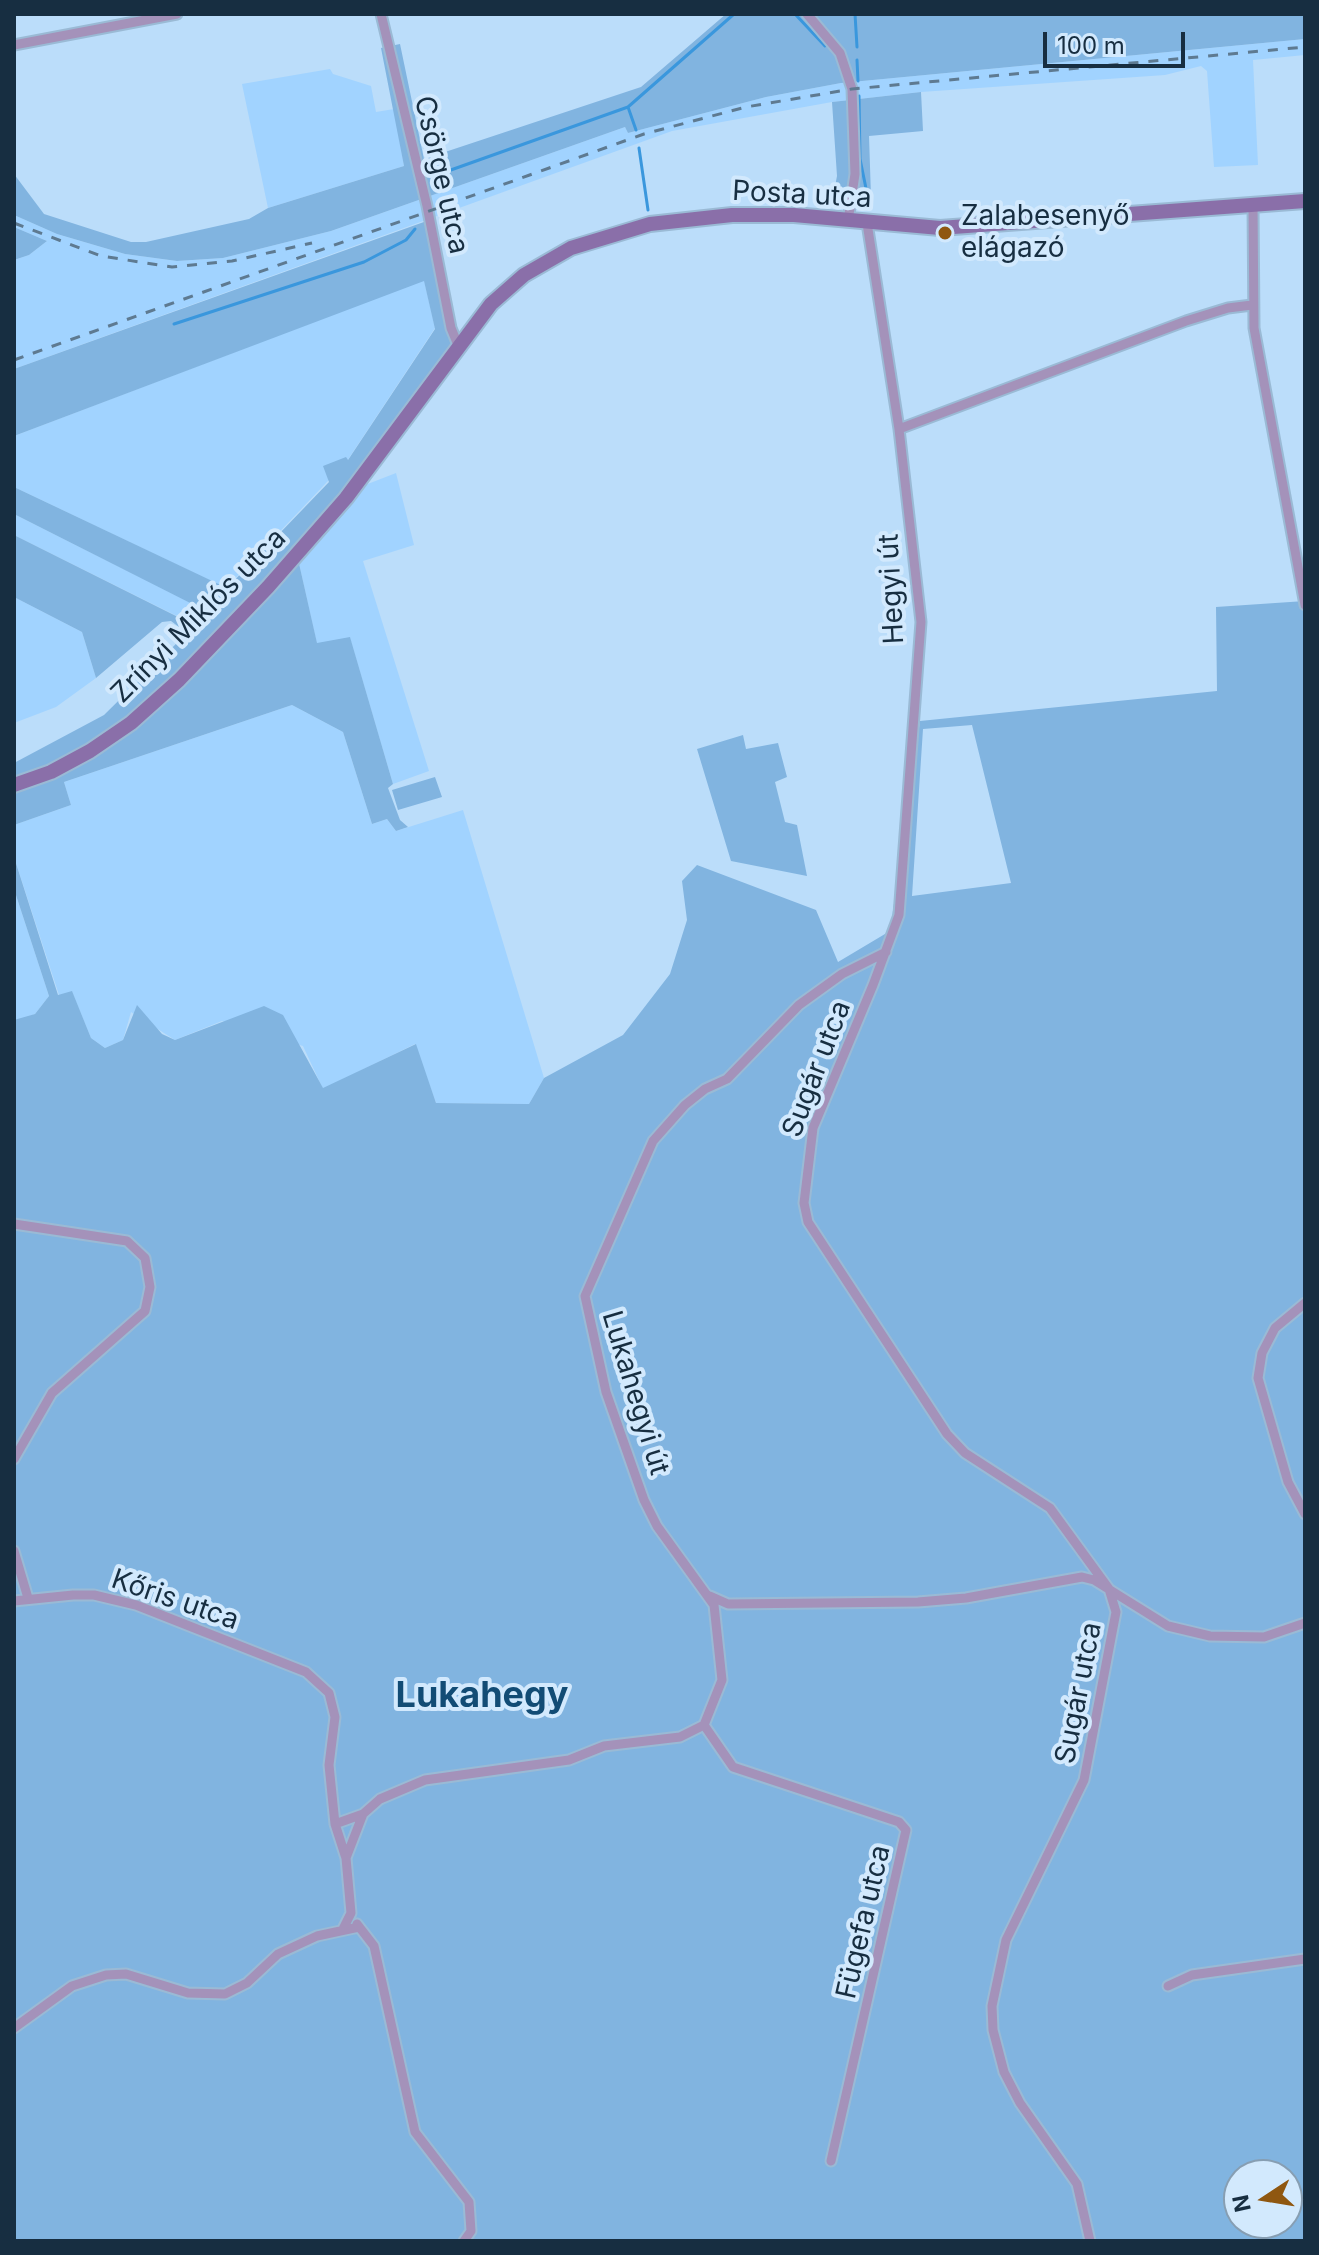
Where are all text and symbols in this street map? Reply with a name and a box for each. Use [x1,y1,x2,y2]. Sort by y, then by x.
scale bar [1047,16,1189,66]
text: 100 m [1057,31,1125,60]
street label: Csörge utca [407,93,475,257]
street label: Posta utca [731,175,873,215]
place label: Zalabesenyő elágazó [961,200,1130,266]
marker: Zalabesenyő elágazó [936,224,954,242]
street label: Zrínyi Miklós utca [105,522,293,710]
street label: Hegyi út [872,533,912,645]
street label: Sugár utca [776,996,858,1142]
street label: Lukahegyi út [594,1307,676,1479]
street label: Kőris utca [107,1563,243,1637]
street label: Sugár utca [1049,1619,1109,1767]
district label: Lukahegy [396,1674,568,1718]
street label: Fügefa utca [830,1842,898,2002]
north arrow [1223,2159,1303,2239]
text: N [1227,2193,1256,2214]

